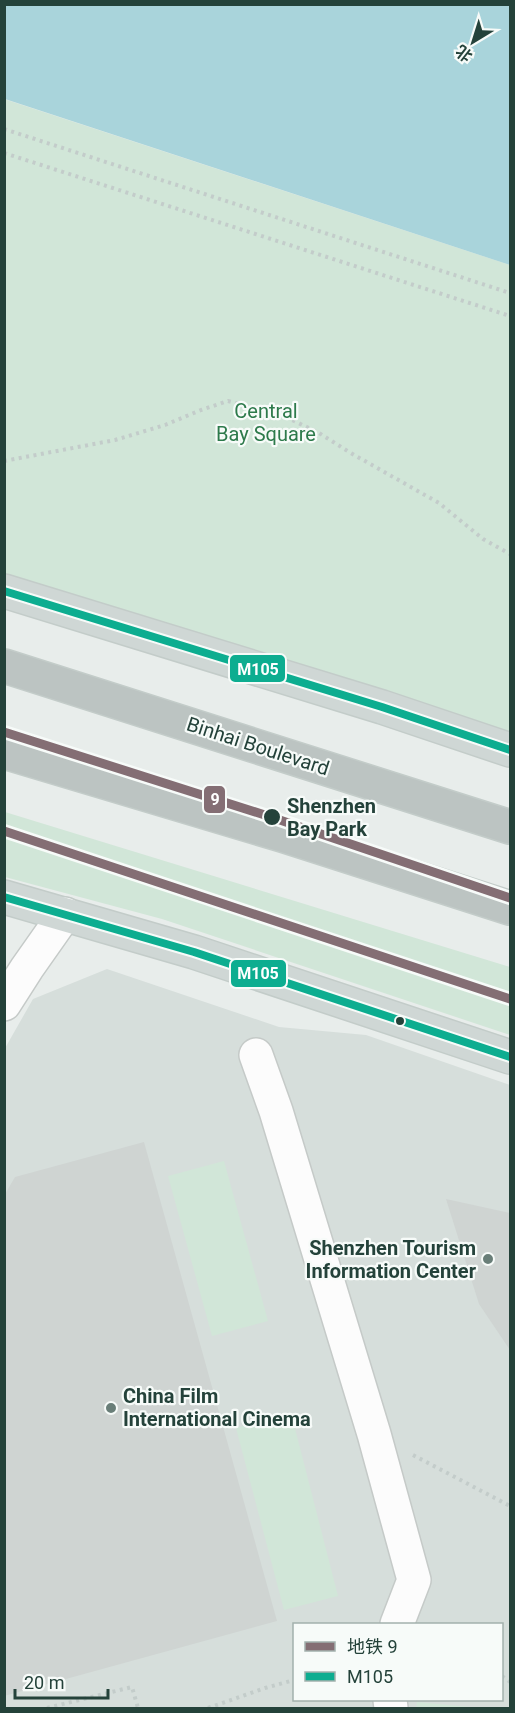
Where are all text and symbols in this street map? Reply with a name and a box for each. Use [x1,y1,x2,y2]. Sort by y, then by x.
north arrow [443,12,503,72]
text: 北 [452,41,476,66]
park label: Central Bay Square [216,399,316,446]
line badge: M105 [229,654,286,683]
text: M105 [237,660,279,679]
street label: Binhai Boulevard [184,712,332,780]
line badge: 9 [203,785,226,814]
text: 9 [210,790,220,809]
place label: Shenzhen Bay Park [287,794,376,841]
marker: Shenzhen Bay Park [262,807,282,827]
line badge: M105 [230,959,287,988]
text: M105 [237,964,279,983]
unlabelled marker [394,1015,406,1027]
place label: Shenzhen Tourism Information Center [306,1236,477,1283]
marker: Shenzhen Tourism Information Center [481,1252,495,1266]
place label: China Film International Cinema [123,1384,311,1431]
marker: China Film International Cinema [104,1401,118,1415]
legend [293,1623,503,1701]
text: 地铁 9 [347,1636,398,1657]
scale bar [15,1662,108,1700]
text: M105 [347,1666,393,1687]
text: 20 m [24,1672,64,1693]

